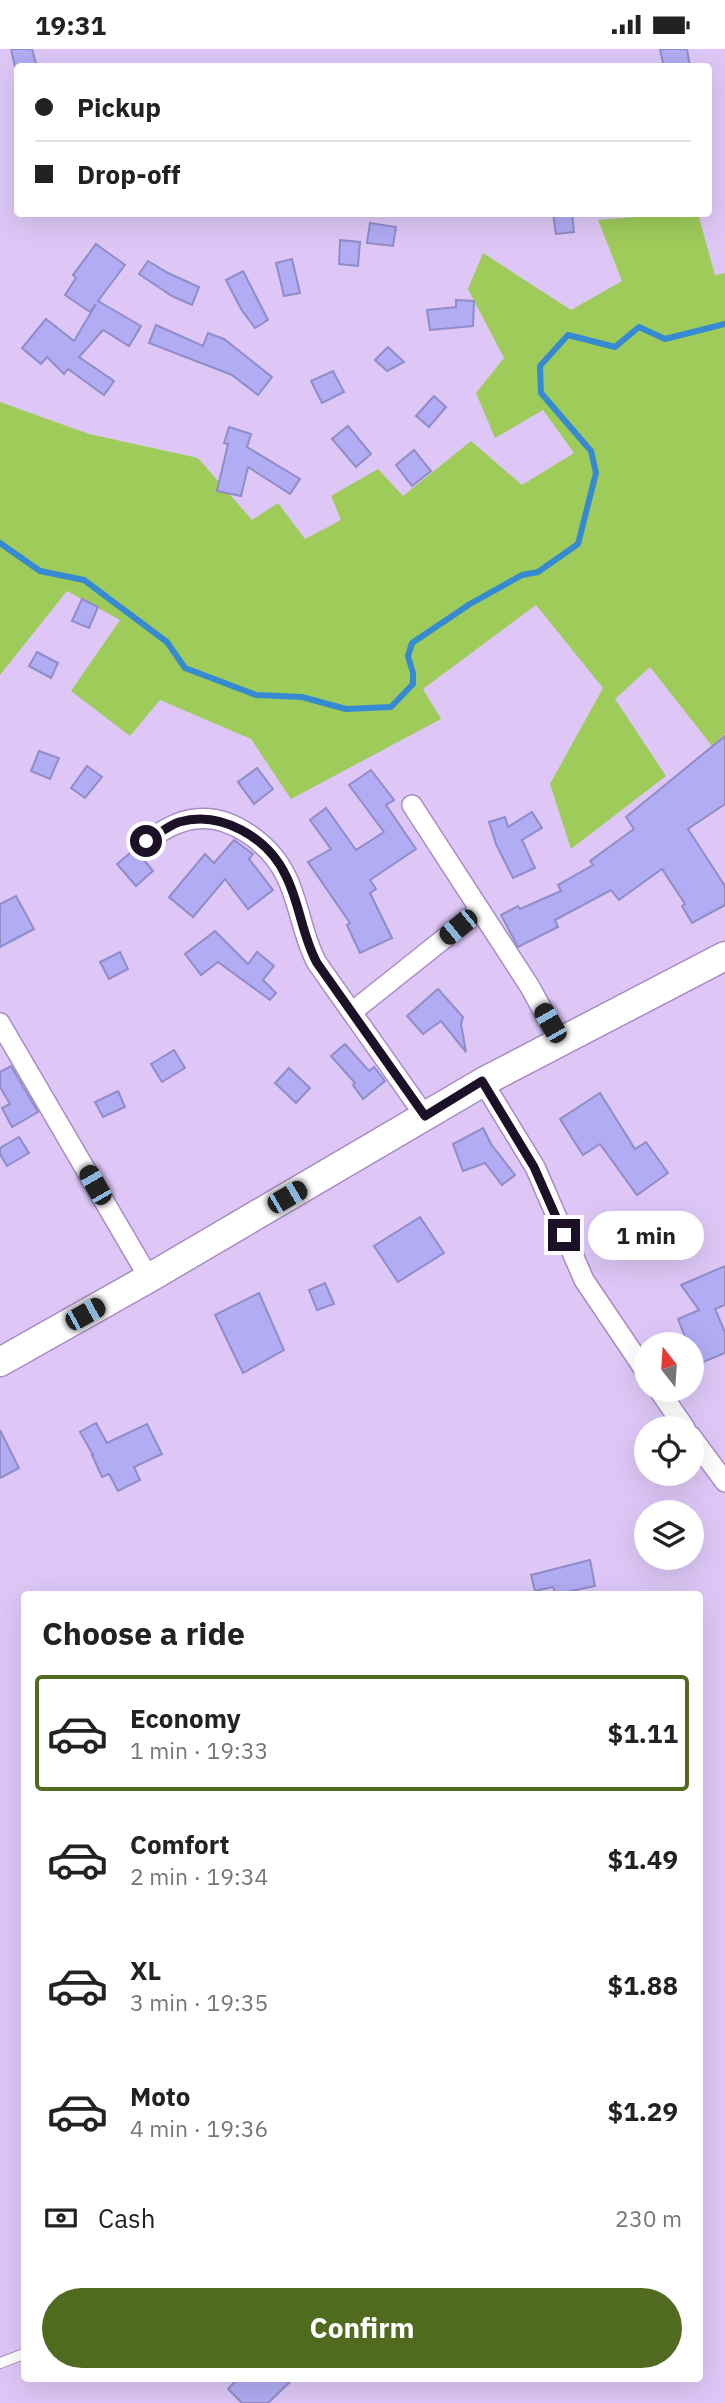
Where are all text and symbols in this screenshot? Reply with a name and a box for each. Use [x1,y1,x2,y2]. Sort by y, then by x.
text: 19:31 [35,8,106,42]
text: Pickup [77,90,161,124]
text: Drop-off [77,157,180,191]
route start [130,825,162,857]
car [436,906,481,948]
car [531,1000,570,1046]
car [76,1162,115,1208]
car [264,1177,311,1217]
callout: 1 min [588,1211,704,1259]
route end [548,1219,580,1251]
text: 1 min [616,1220,676,1250]
car [62,1295,109,1333]
north arrow [634,1332,704,1402]
map controls [634,1332,704,1570]
button: locate [634,1416,704,1486]
button: layers [634,1500,704,1570]
text: Choose a ride [42,1612,245,1654]
text: Economy [130,1701,241,1735]
icon: car [46,1702,109,1765]
text: $1.11 [608,1716,678,1750]
text: 1 min · 19:33 [130,1735,268,1765]
text: Comfort [130,1827,229,1861]
icon: car [46,1828,109,1891]
text: $1.49 [608,1842,678,1876]
text: 2 min · 19:34 [130,1861,268,1891]
text: XL [130,1953,161,1987]
icon: car [46,1954,109,2017]
text: $1.88 [608,1968,678,2002]
text: 3 min · 19:35 [130,1987,268,2017]
text: Moto [130,2079,190,2113]
icon: car [46,2080,109,2143]
text: $1.29 [608,2094,678,2128]
text: 4 min · 19:36 [130,2113,268,2143]
icon: cash [42,2199,80,2237]
text: Cash [98,2201,155,2235]
text: 230 m [615,2203,682,2233]
button: Confirm [42,2288,682,2368]

